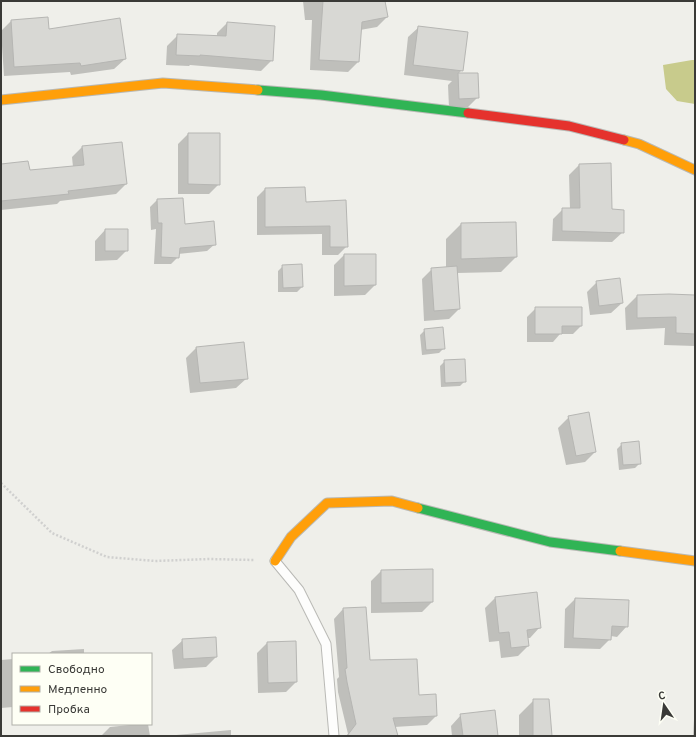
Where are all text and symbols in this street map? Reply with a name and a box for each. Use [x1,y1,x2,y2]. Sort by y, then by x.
legend [12,653,152,725]
text: Свободно [48,662,105,678]
text: Медленно [48,682,108,698]
north arrow [644,685,684,725]
text: С [657,689,667,704]
text: Пробка [48,702,90,718]

